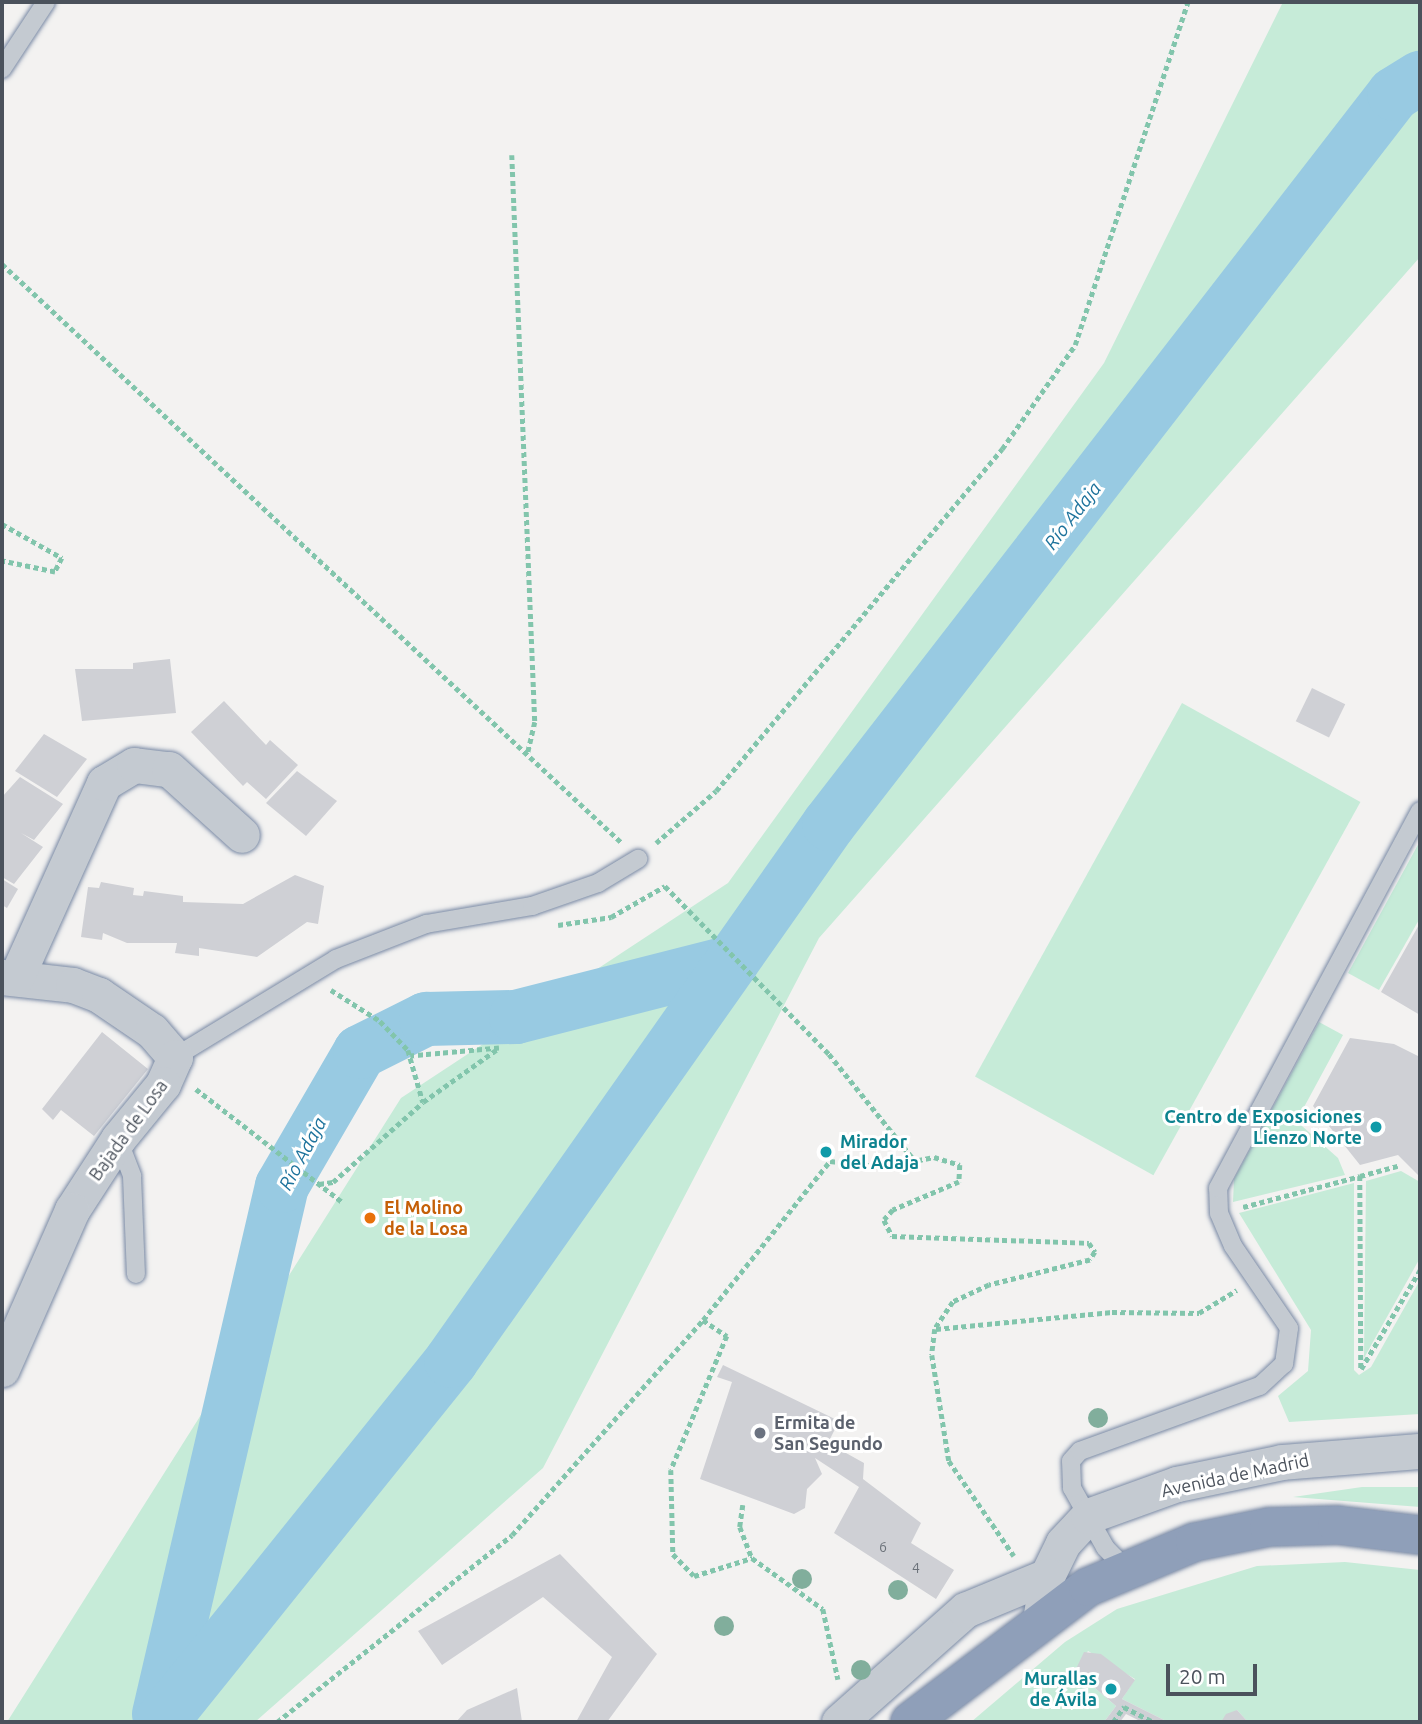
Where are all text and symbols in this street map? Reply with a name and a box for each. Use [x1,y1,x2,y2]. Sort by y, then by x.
water label: Río Adaja [1040,478,1106,554]
street label: Bajada de Losa [84,1075,172,1185]
place label: Centro de Exposiciones Lienzo Norte [1164,1106,1362,1148]
water label: Río Adaja [274,1114,332,1194]
marker: Centro de Exposiciones Lienzo Norte [1368,1119,1384,1135]
place label: Mirador del Adaja [840,1131,919,1174]
marker: Mirador del Adaja [818,1144,834,1160]
place label: El Molino de la Losa [384,1197,468,1240]
marker: El Molino de la Losa [362,1210,378,1226]
place label: Ermita de San Segundo [774,1412,883,1454]
marker: Ermita de San Segundo [752,1425,768,1441]
street label: Avenida de Madrid [1159,1449,1311,1501]
house number: 6 [879,1539,887,1555]
house number: 4 [912,1560,920,1576]
scale bar [1170,1650,1261,1694]
text: 20 m [1179,1664,1226,1688]
place label: Murallas de Ávila [1024,1668,1097,1710]
marker: Murallas de Ávila [1103,1681,1119,1697]

